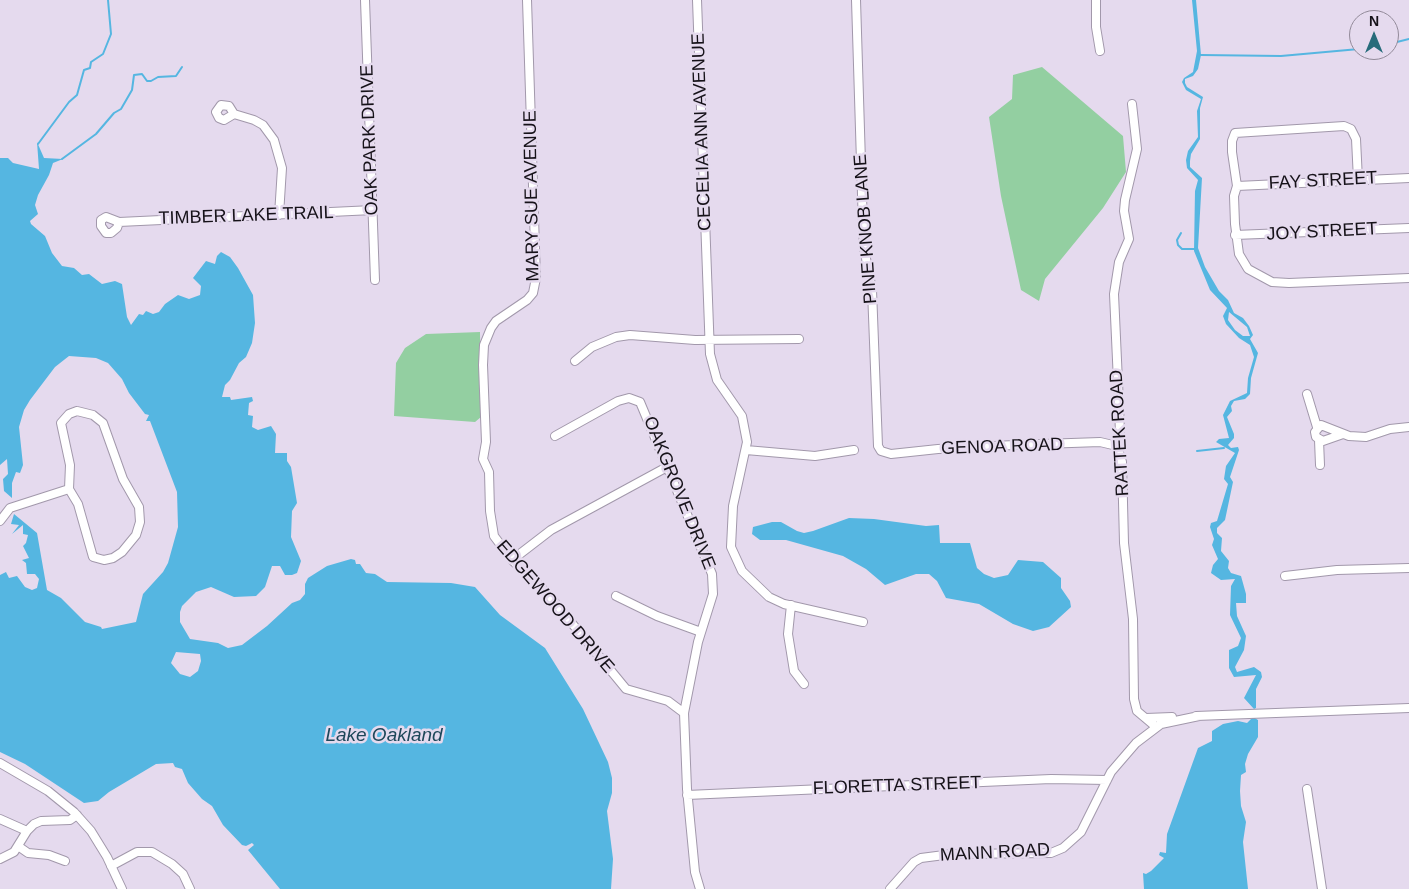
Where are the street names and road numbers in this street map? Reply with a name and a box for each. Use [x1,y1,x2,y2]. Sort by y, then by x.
street label: CECELIA ANN AVENUE [688,33,716,231]
street label: OAK PARK DRIVE [357,64,383,216]
street label: MARY SUE AVENUE [520,110,544,282]
street label: PINE KNOB LANE [850,153,882,305]
street label: FAY STREET [1268,167,1378,195]
street label: TIMBER LAKE TRAIL [158,202,334,230]
street label: JOY STREET [1266,218,1378,246]
street label: RATTEK ROAD [1106,369,1134,497]
street label: OAKGROVE DRIVE [638,413,720,573]
street label: GENOA ROAD [941,434,1063,460]
street label: EDGEWOOD DRIVE [491,536,619,678]
street label: FLORETTA STREET [812,772,982,800]
street label: MANN ROAD [940,839,1050,867]

